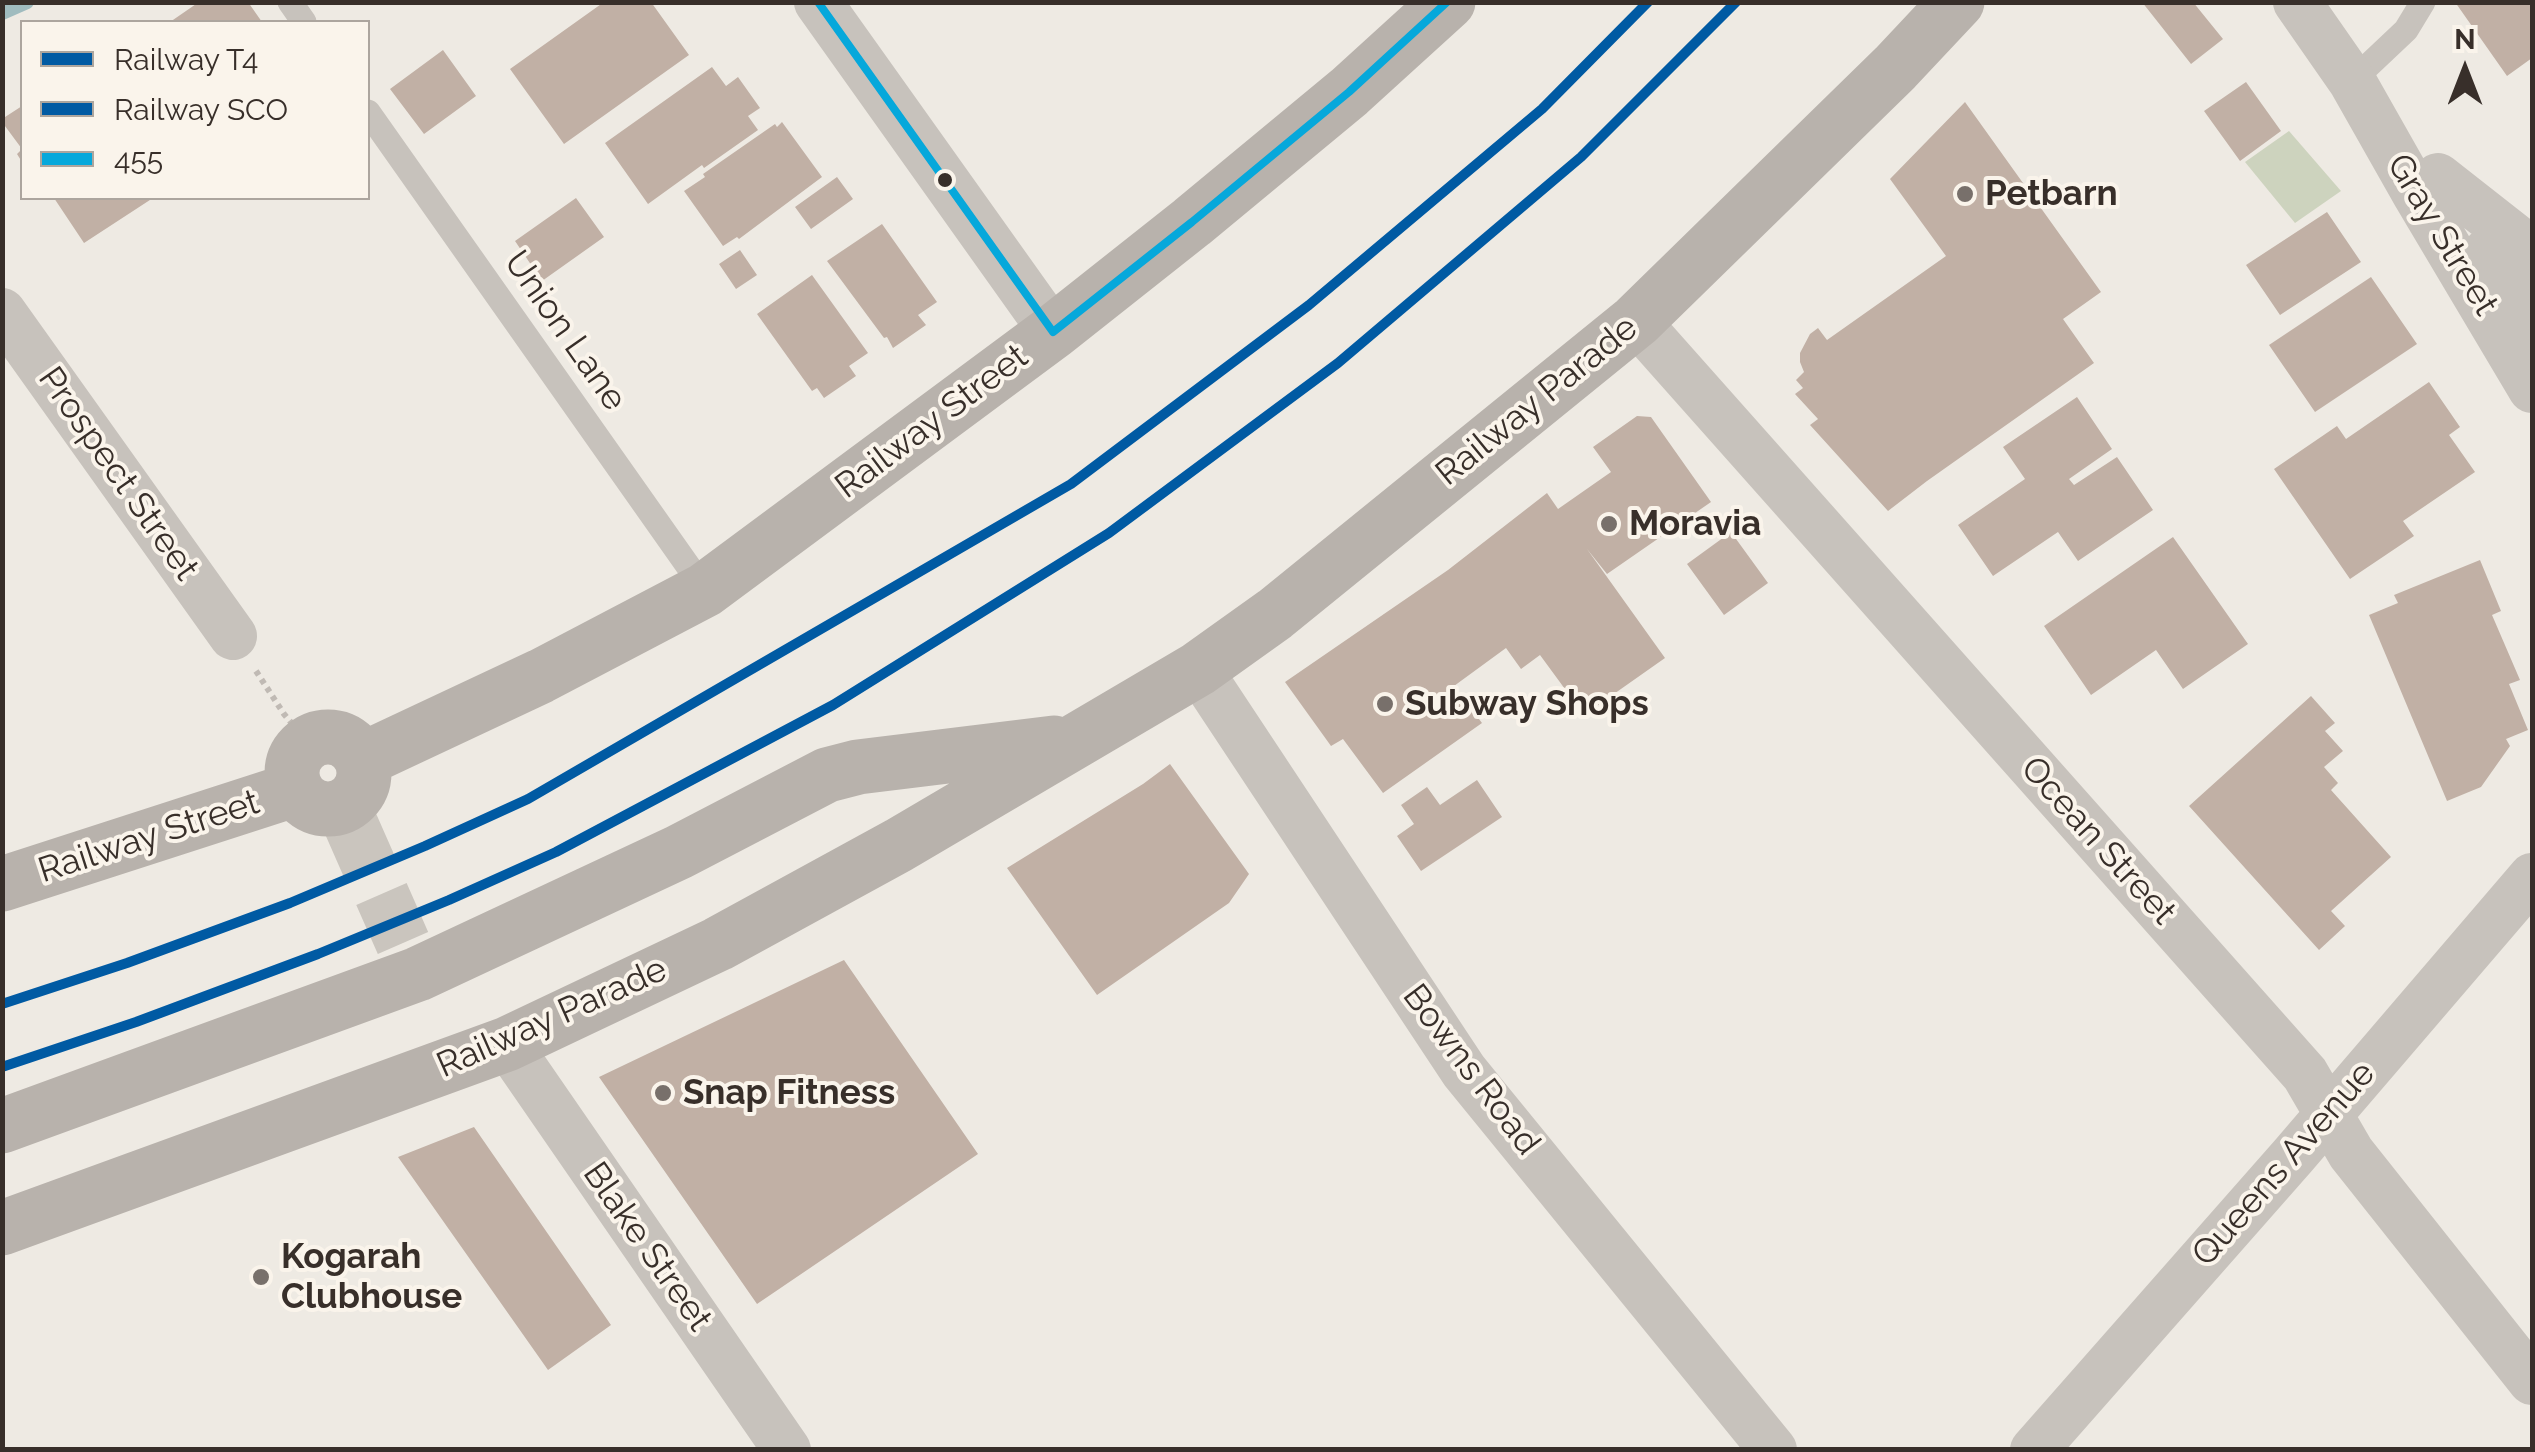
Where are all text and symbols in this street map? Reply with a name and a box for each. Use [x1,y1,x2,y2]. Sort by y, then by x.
legend [20,20,370,200]
north arrow [2415,20,2515,120]
text: N [2454,23,2476,56]
text: Railway T4 [114,42,258,77]
text: Railway SCO [114,92,288,127]
text: 455 [114,142,163,177]
street label: Gray Street [2377,147,2507,323]
unlabelled marker [935,170,955,190]
place label: Petbarn [1985,173,2118,215]
marker: Petbarn [1954,183,1976,205]
street label: Union Lane [495,243,635,419]
street label: Railway Parade [1428,307,1646,495]
street label: Railway Street [828,336,1036,508]
street label: Prospect Street [29,359,207,589]
place label: Moravia [1629,503,1761,545]
marker: Moravia [1598,513,1620,535]
place label: Subway Shops [1405,683,1649,725]
marker: Subway Shops [1374,693,1396,715]
street label: Ocean Street [2012,748,2184,934]
street label: Railway Street [33,782,265,892]
street label: Railway Parade [431,949,673,1087]
street label: Bowns Road [1393,977,1549,1163]
street label: Queens Avenue [2184,1053,2384,1275]
place label: Snap Fitness [683,1072,895,1114]
marker: Snap Fitness [652,1082,674,1104]
street label: Blake Street [574,1155,720,1339]
place label: Kogarah Clubhouse [281,1236,462,1318]
marker: Kogarah Clubhouse [250,1266,272,1288]

